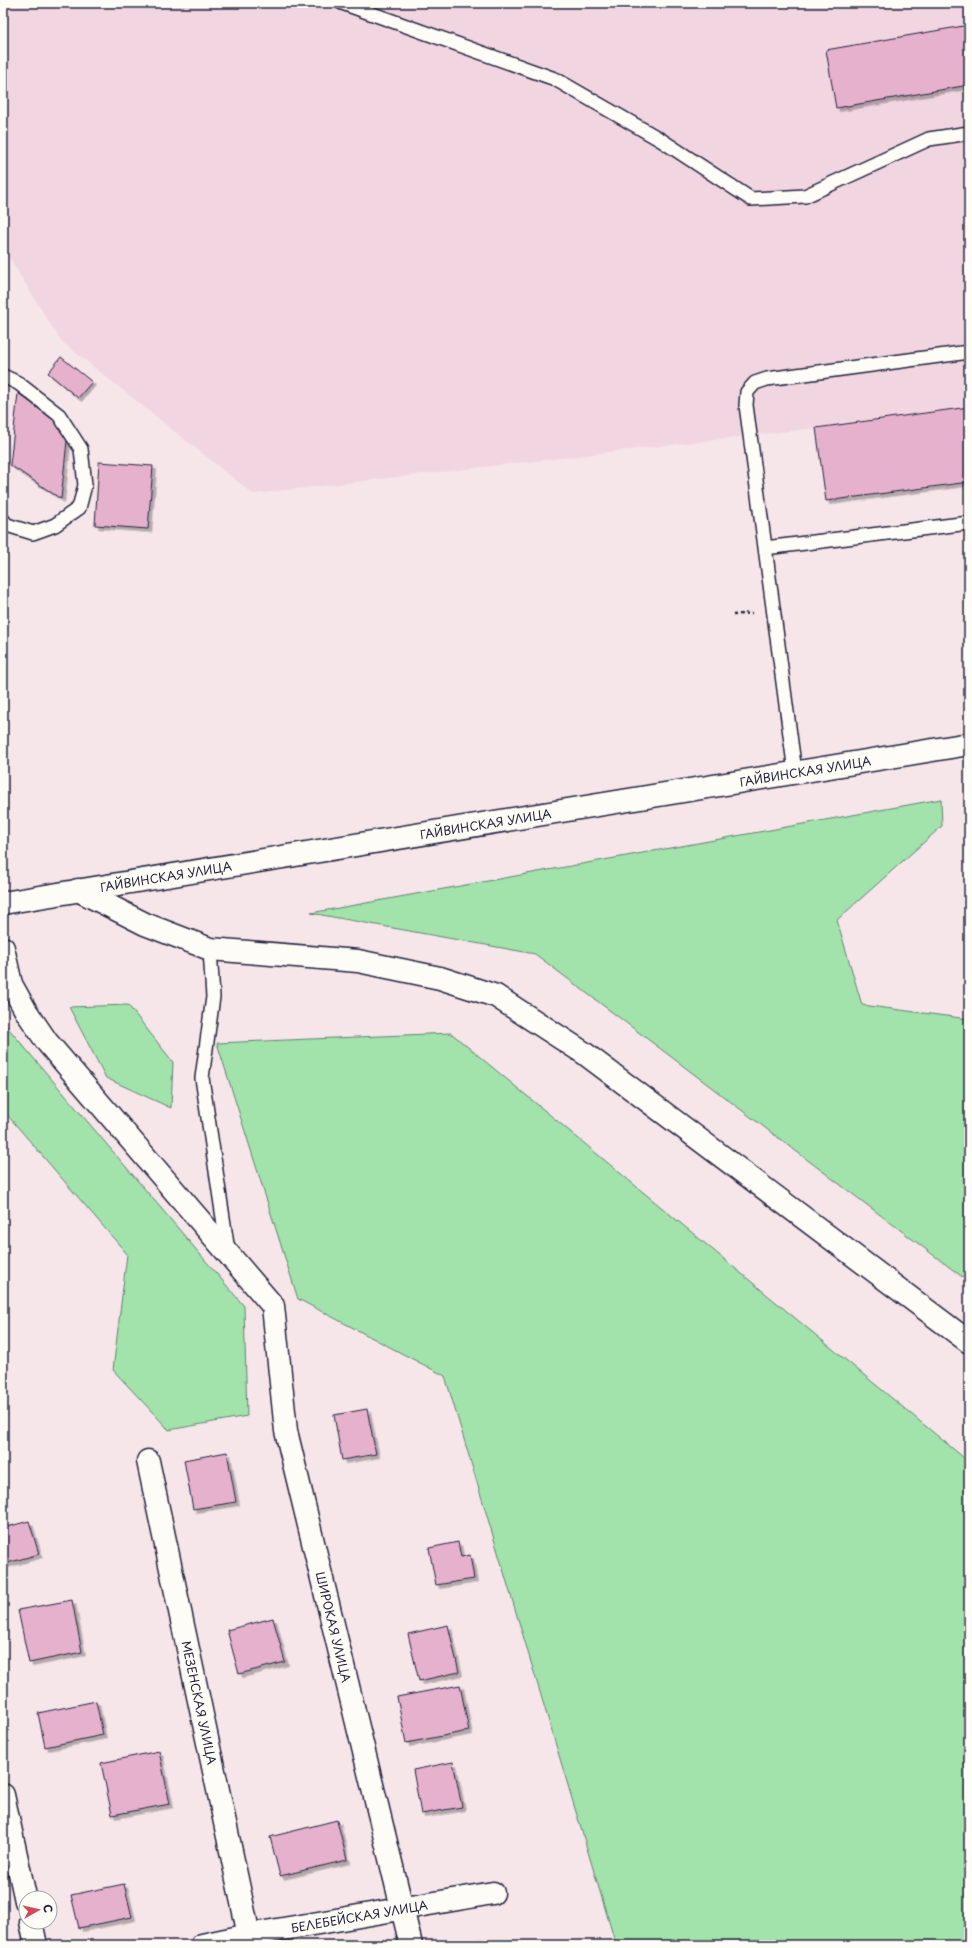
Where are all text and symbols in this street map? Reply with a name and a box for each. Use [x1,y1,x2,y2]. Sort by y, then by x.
street label: ГАЙВИНСКАЯ УЛИЦА [738,751,872,791]
street label: ГАЙВИНСКАЯ УЛИЦА [418,804,553,843]
street label: ГАЙВИНСКАЯ УЛИЦА [99,857,233,896]
street label: ШИРОКАЯ УЛИЦА [312,1570,356,1684]
street label: МЕЗЕНСКАЯ УЛИЦА [177,1639,221,1766]
north arrow [18,1890,58,1930]
street label: БЕЛЕБЕЙСКАЯ УЛИЦА [290,1895,429,1937]
text: С [39,1903,57,1914]

